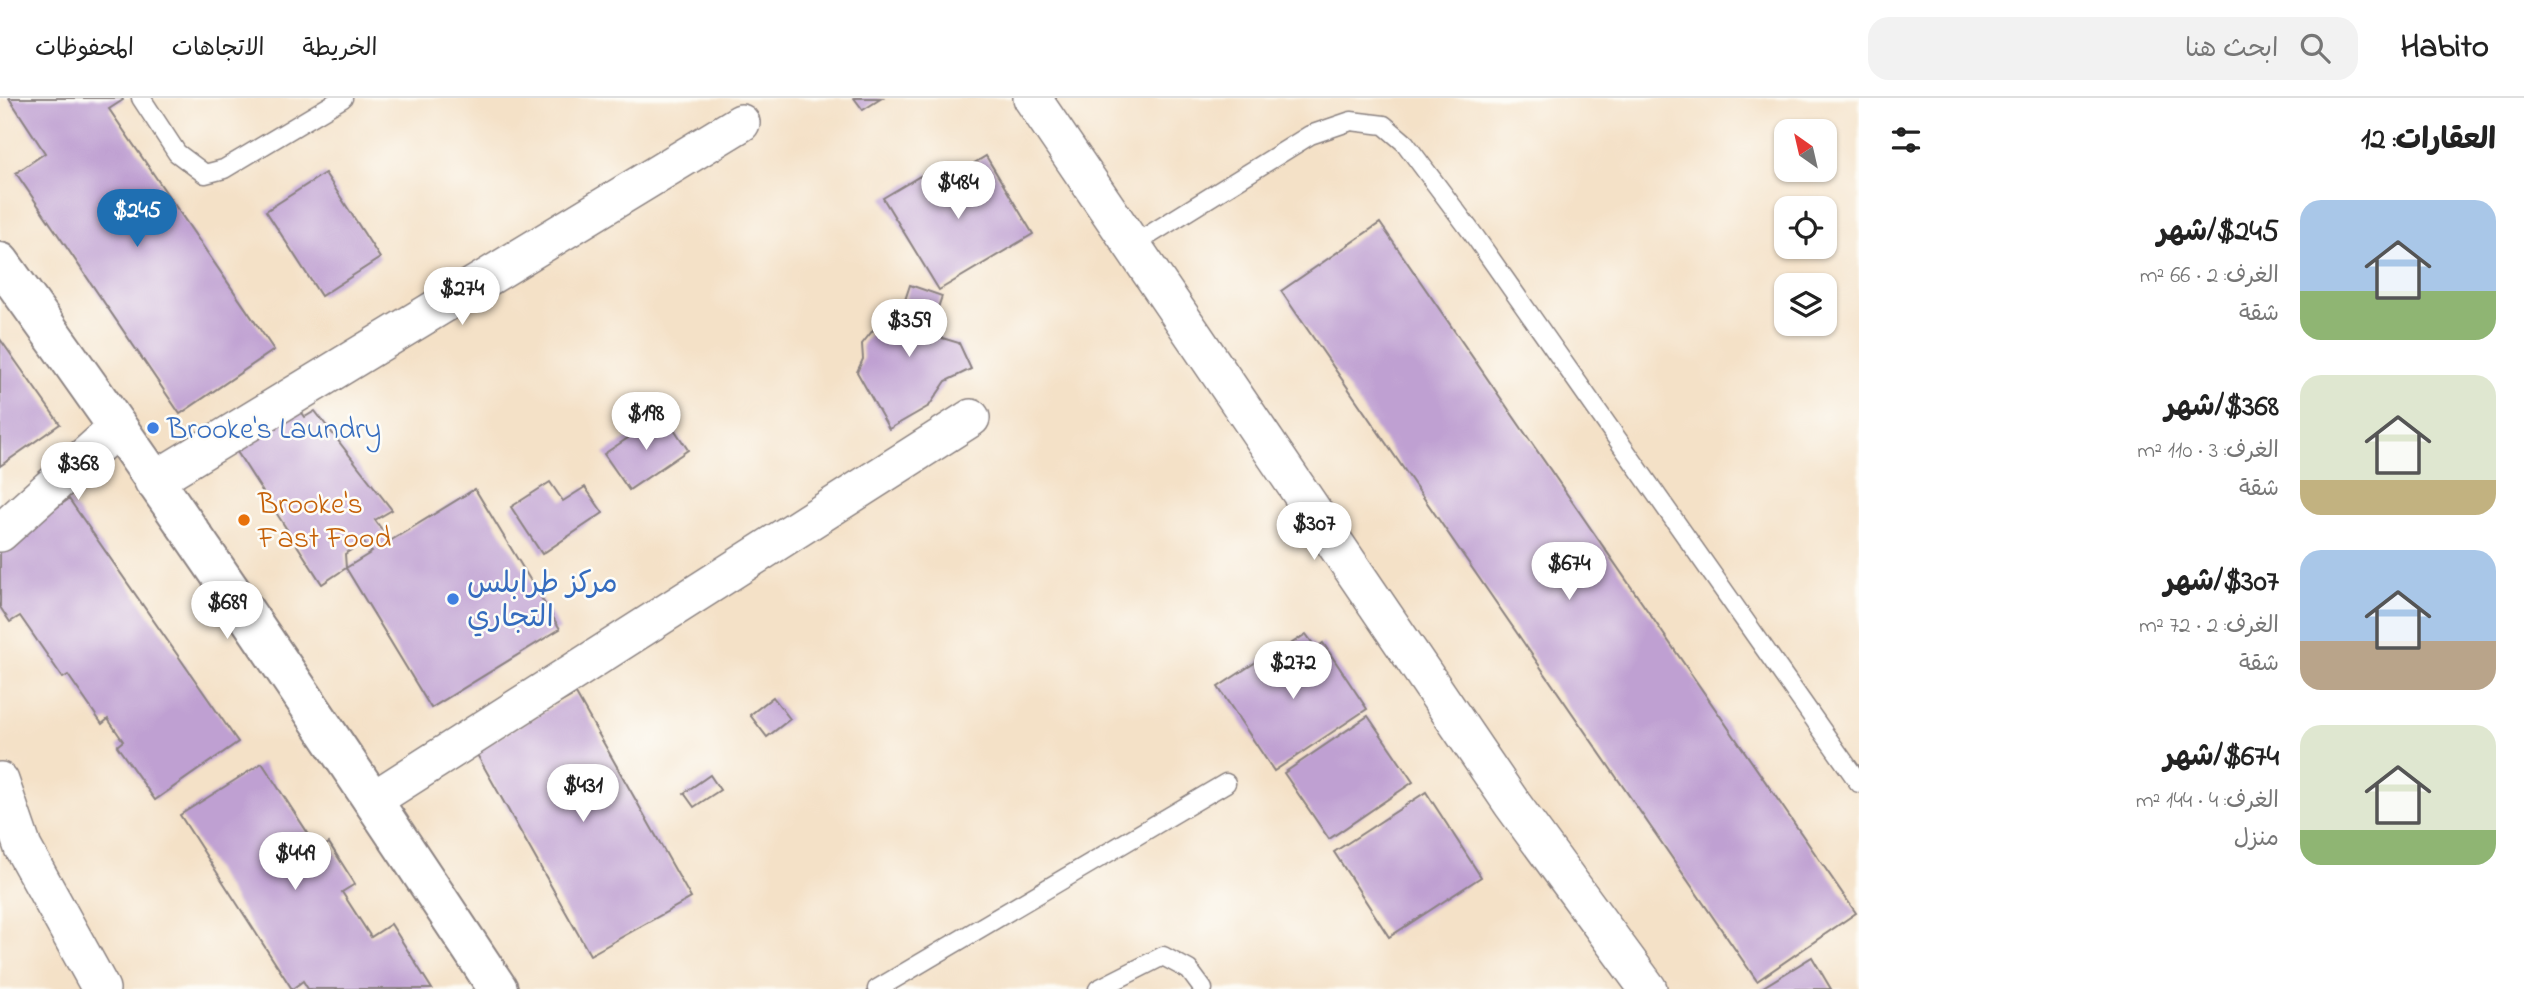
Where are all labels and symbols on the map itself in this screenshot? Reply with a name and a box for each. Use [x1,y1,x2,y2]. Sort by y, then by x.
north arrow [1774,119,1838,182]
pin: $484 [917,162,999,221]
pin: $245 [96,190,178,249]
pin: $274 [421,268,503,327]
pin: $359 [868,300,950,359]
pin: $198 [605,392,687,452]
place label: Brooke's Laundry [166,409,381,453]
marker: Brooke's Laundry [145,420,161,436]
pin: $368 [37,442,119,502]
place label: Brooke's Fast Food [257,484,391,562]
pin: $307 [1273,503,1355,562]
marker: Brooke's Fast Food [236,512,252,528]
pin: $674 [1528,542,1610,602]
place label: مركز طرابلس التجاري [467,563,618,641]
pin: $689 [186,582,268,641]
marker: مركز طرابلس التجاري [445,591,461,607]
pin: $272 [1252,642,1334,701]
pin: $431 [542,764,624,824]
pin: $449 [254,832,336,892]

